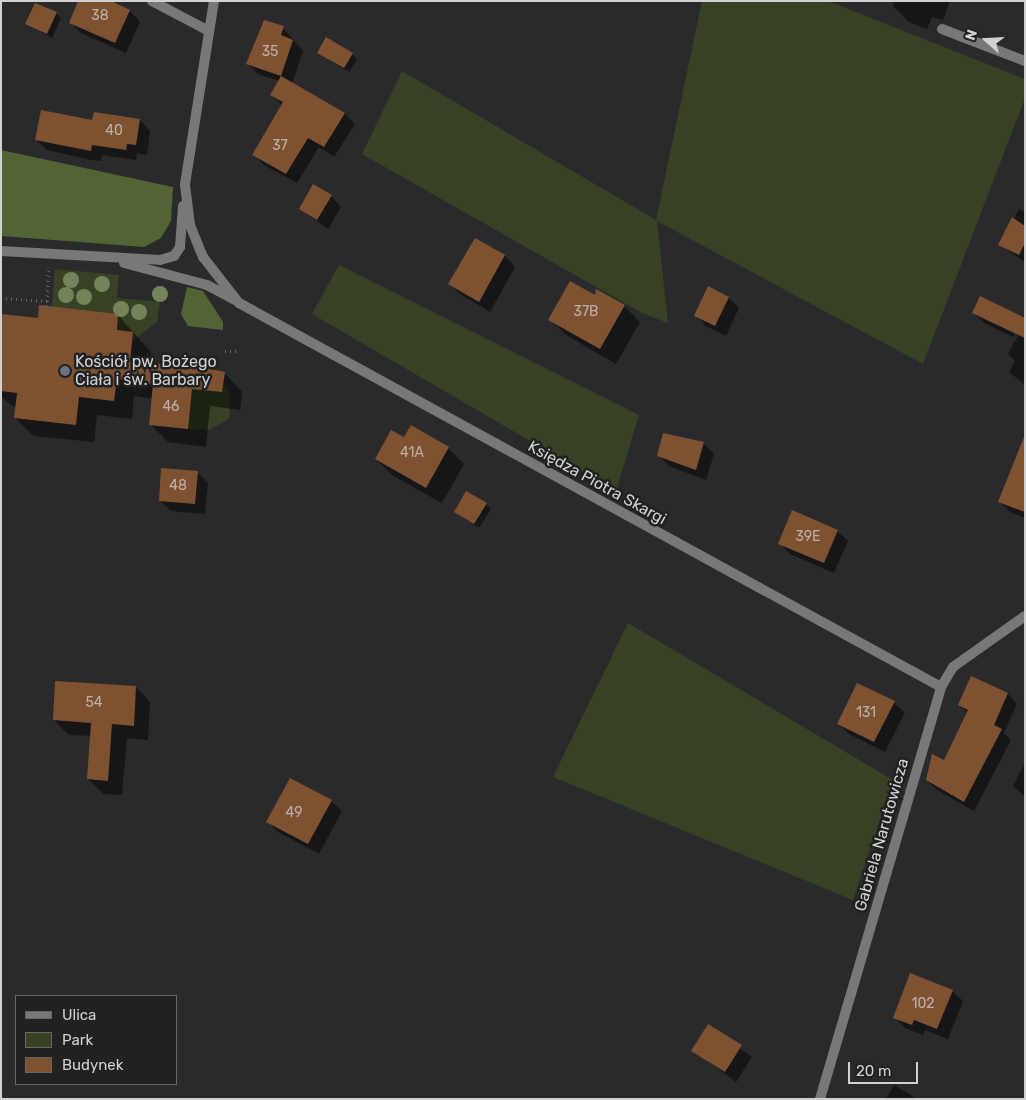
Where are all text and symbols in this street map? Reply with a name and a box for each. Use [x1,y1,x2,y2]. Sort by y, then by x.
house number: 38 [91,8,109,24]
north arrow [961,15,1011,65]
text: N [962,27,981,42]
house number: 35 [262,44,278,60]
house number: 40 [105,123,123,139]
house number: 37 [272,138,288,154]
house number: 37B [574,304,598,320]
place label: Kościół pw. Bożego Ciała i św. Barbary [75,352,217,390]
marker: Kościół pw. Bożego Ciała i św. Barbary [59,365,71,377]
house number: 46 [162,399,180,415]
street label: Księdza Piotra Skargi [524,437,670,529]
house number: 41A [400,445,424,461]
house number: 48 [169,478,187,494]
house number: 39E [795,529,821,545]
house number: 54 [85,695,103,711]
house number: 131 [856,705,876,721]
street label: Gabriela Narutowicza [851,756,913,914]
house number: 49 [286,805,302,821]
legend [15,995,178,1085]
house number: 102 [911,996,935,1012]
text: Ulica [62,1006,96,1024]
text: Park [62,1031,93,1049]
scale bar [851,1052,921,1084]
text: Budynek [62,1056,124,1074]
text: 20 m [856,1062,891,1080]

